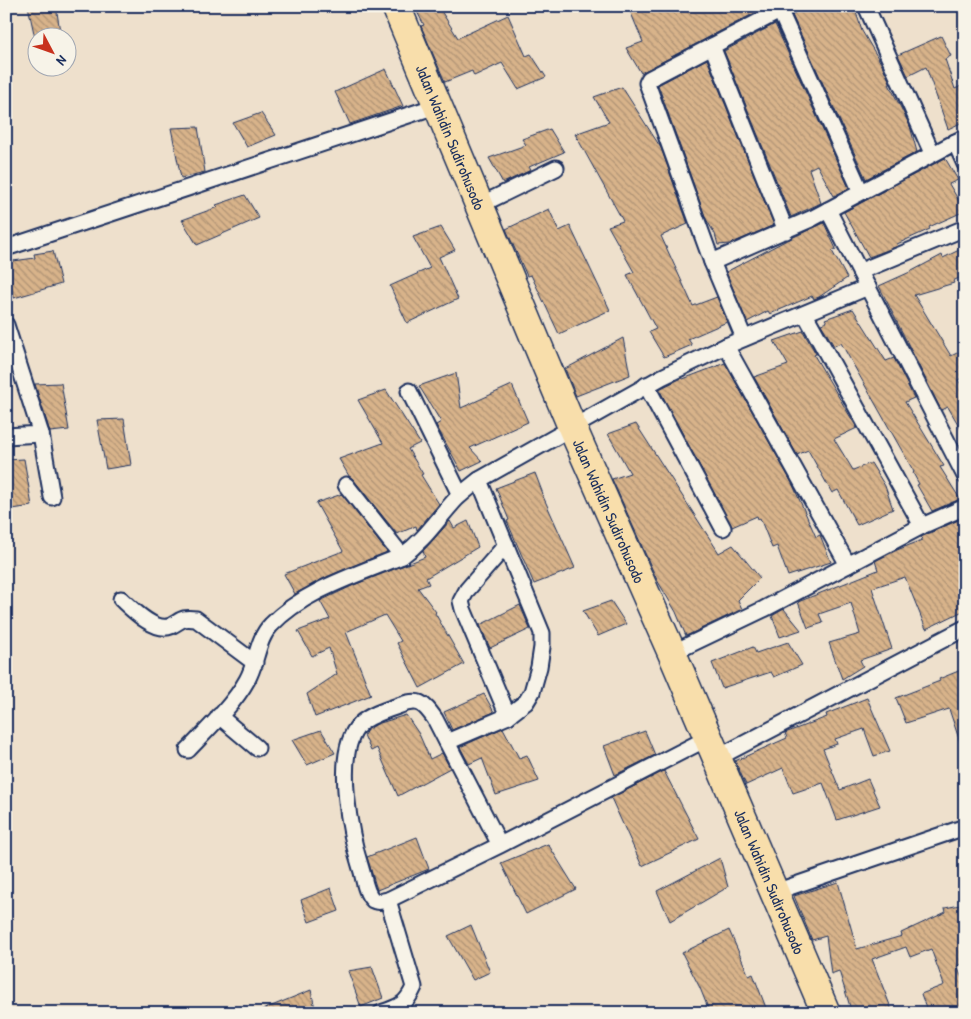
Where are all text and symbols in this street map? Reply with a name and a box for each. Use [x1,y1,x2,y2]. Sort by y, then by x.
north arrow [28,28,78,78]
text: N [52,52,72,70]
street label: Jalan Wahidin Sudirohusodo [411,61,491,214]
street label: Jalan Wahidin Sudirohusodo [568,435,651,587]
street label: Jalan Wahidin Sudirohusodo [729,806,811,958]

